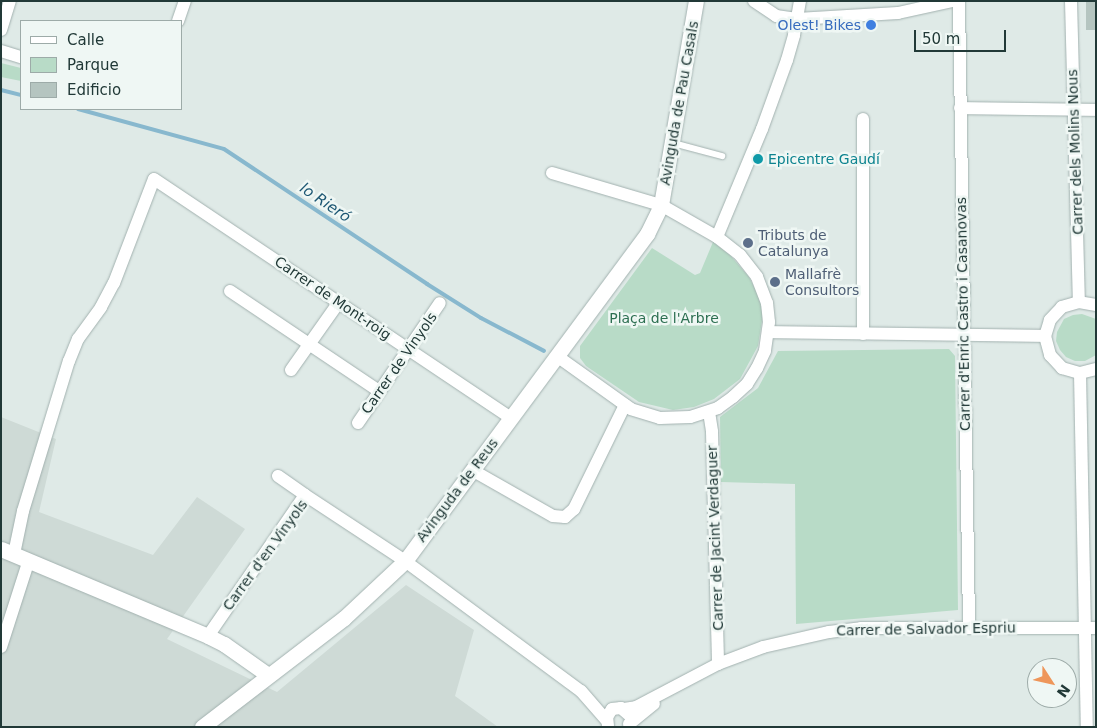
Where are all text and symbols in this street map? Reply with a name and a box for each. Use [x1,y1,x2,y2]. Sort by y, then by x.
place label: Olest! Bikes [778,17,861,33]
marker: Olest! Bikes [865,19,877,31]
legend [20,20,182,110]
street label: Avinguda de Pau Casals [656,20,702,186]
scale bar [917,20,1010,52]
text: 50 m [922,30,960,48]
text: Calle [67,31,104,49]
text: Parque [67,56,119,74]
street label: Carrer dels Molins Nous [1064,69,1086,235]
text: Edificio [67,81,121,99]
place label: Epicentre Gaudí [768,151,880,167]
marker: Epicentre Gaudí [752,153,764,165]
water label: lo Rieró [296,180,354,226]
street label: Carrer d'Enric Castro i Casanovas [953,197,973,431]
place label: Tributs de Catalunya [758,227,829,260]
marker: Tributs de Catalunya [742,237,754,249]
street label: Carrer de Mont-roig [272,253,394,343]
place label: Mallafrè Consultors [785,266,859,298]
marker: Mallafrè Consultors [769,276,781,288]
street label: Carrer de Vinyols [358,309,440,417]
park label: Plaça de l'Arbre [609,310,719,326]
street label: Avinguda de Reus [413,435,501,545]
street label: Carrer de Jacint Verdaguer [703,445,727,631]
street label: Carrer d'en Vinyols [219,496,311,614]
street label: Carrer de Salvador Espriu [836,619,1016,639]
north arrow [1027,658,1077,708]
text: N [1054,682,1073,700]

